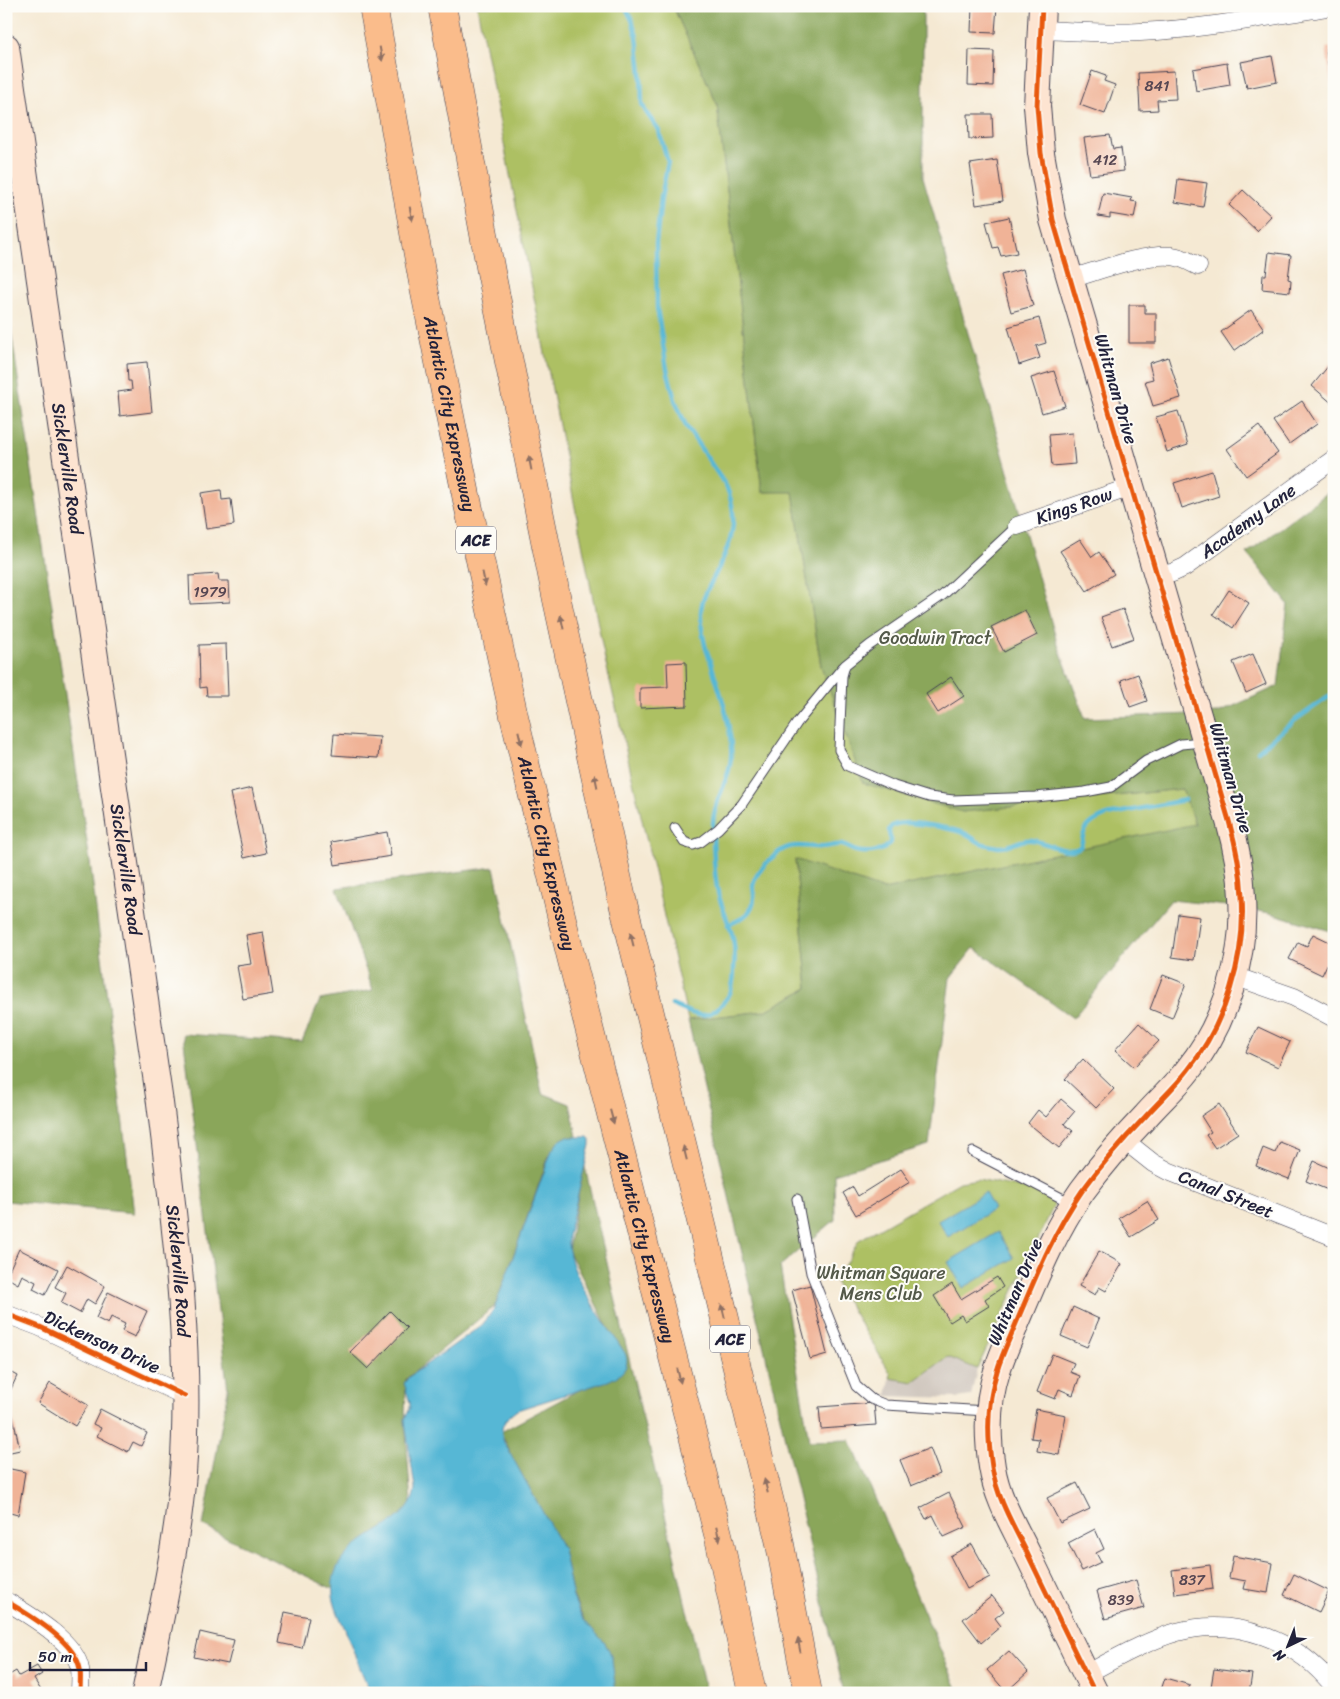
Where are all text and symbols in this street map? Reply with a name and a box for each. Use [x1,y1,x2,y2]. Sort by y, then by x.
one-way arrow [378,47,386,63]
house number: 841 [1145,73,1169,99]
house number: 412 [1093,147,1118,173]
one-way arrow [407,207,415,223]
street label: Atlantic City Expressway [414,312,485,516]
street label: Whitman Drive [1085,330,1147,448]
street label: Sicklerville Road [42,401,93,538]
one-way arrow [525,455,533,471]
street label: Academy Lane [1192,475,1303,568]
street label: Kings Row [1031,478,1117,534]
road number: ACE [456,526,496,554]
one-way arrow [480,572,488,587]
house number: 1979 [193,579,227,605]
one-way arrow [558,615,566,630]
park label: Goodwin Tract [879,622,992,654]
street label: Whitman Drive [1200,719,1262,837]
one-way arrow [516,730,524,745]
street label: Atlantic City Expressway [508,752,585,955]
one-way arrow [592,774,600,789]
street label: Sicklerville Road [101,801,152,939]
one-way arrow [628,932,636,947]
one-way arrow [608,1109,616,1124]
street label: Atlantic City Expressway [604,1145,685,1347]
one-way arrow [681,1146,689,1161]
street label: Canal Street [1173,1160,1279,1228]
street label: Sicklerville Road [156,1203,200,1339]
street label: Whitman Drive [978,1233,1052,1351]
park label: Whitman Square Mens Club [817,1257,945,1310]
street label: Dickenson Drive [38,1301,166,1383]
one-way arrow [719,1303,727,1318]
road number: ACE [710,1326,750,1352]
one-way arrow [675,1368,683,1384]
one-way arrow [762,1478,770,1493]
one-way arrow [714,1526,722,1541]
house number: 837 [1179,1567,1206,1593]
house number: 839 [1108,1587,1134,1613]
north arrow [1262,1622,1312,1672]
one-way arrow [795,1637,803,1652]
scale bar [30,1639,146,1671]
text: N [1267,1642,1292,1668]
text: 50 m [38,1644,73,1670]

